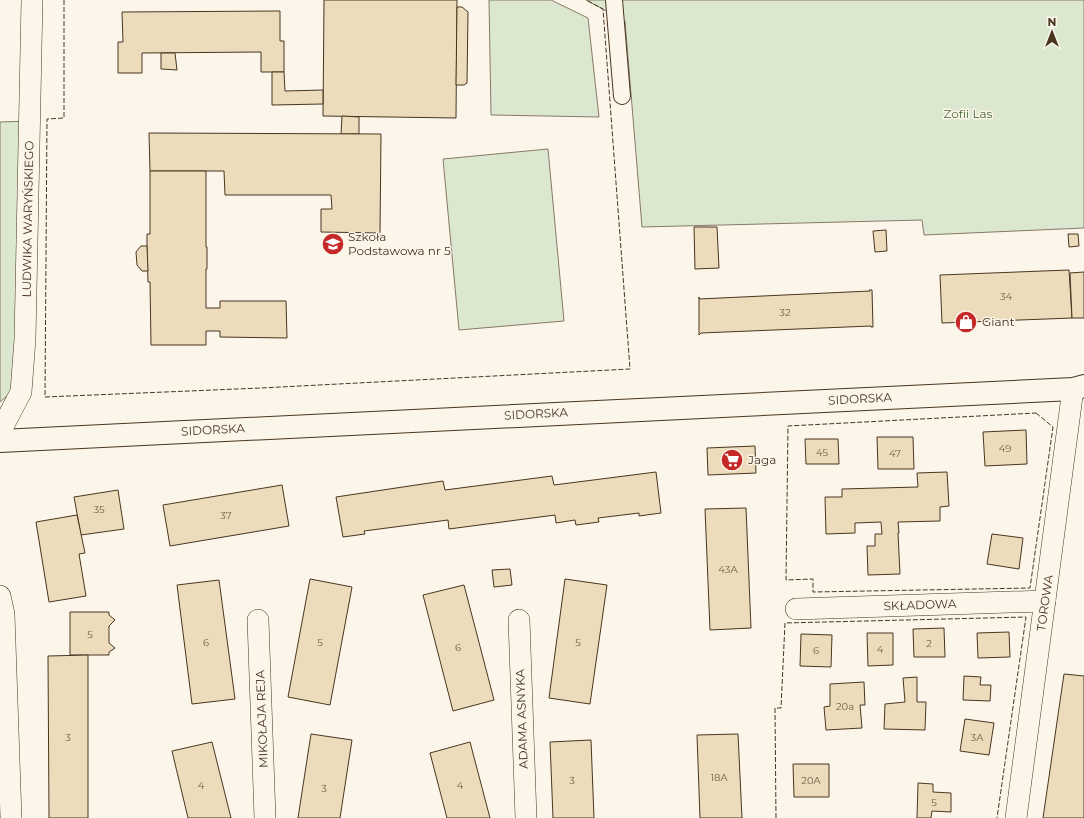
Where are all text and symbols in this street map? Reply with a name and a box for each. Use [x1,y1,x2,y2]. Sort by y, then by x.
north arrow [1032,12,1072,52]
text: N [1048,15,1056,29]
park label: Zofii Las [944,106,993,121]
street label: LUDWIKA WARYŃSKIEGO [19,140,36,298]
place label: Szkoła Podstawowa nr 5 [348,229,451,258]
school or university icon: Szkoła Podstawowa nr 5 [320,231,346,257]
house number: 34 [1000,290,1013,303]
house number: 32 [779,306,791,319]
shop icon: Giant [953,309,979,335]
place label: Giant [982,314,1015,329]
street label: SIDORSKA [828,389,893,408]
street label: SIDORSKA [504,404,569,423]
street label: SIDORSKA [181,420,246,439]
house number: 49 [999,442,1011,455]
house number: 45 [816,446,828,459]
supermarket icon: Jaga [719,447,745,473]
house number: 47 [889,447,901,460]
place label: Jaga [747,452,776,467]
house number: 35 [93,503,105,516]
house number: 37 [220,509,232,522]
house number: 43A [718,563,738,576]
street label: TOROWA [1033,573,1056,632]
street label: SKŁADOWA [883,596,957,613]
house number: 5 [87,628,93,641]
house number: 6 [203,636,209,649]
house number: 5 [317,636,323,649]
house number: 5 [575,636,581,649]
house number: 2 [926,637,932,650]
house number: 6 [455,641,461,654]
house number: 4 [877,643,884,656]
house number: 6 [813,644,819,657]
street label: ADAMA ASNYKA [512,668,531,769]
street label: MIKOŁAJA REJA [252,669,271,768]
house number: 20a [836,700,854,713]
house number: 3 [65,731,71,744]
house number: 3A [971,731,984,744]
house number: 18A [710,771,728,784]
house number: 3 [569,774,575,787]
house number: 20A [801,774,822,787]
house number: 4 [198,779,205,792]
house number: 4 [457,779,464,792]
house number: 3 [321,782,327,795]
house number: 5 [931,796,937,809]

